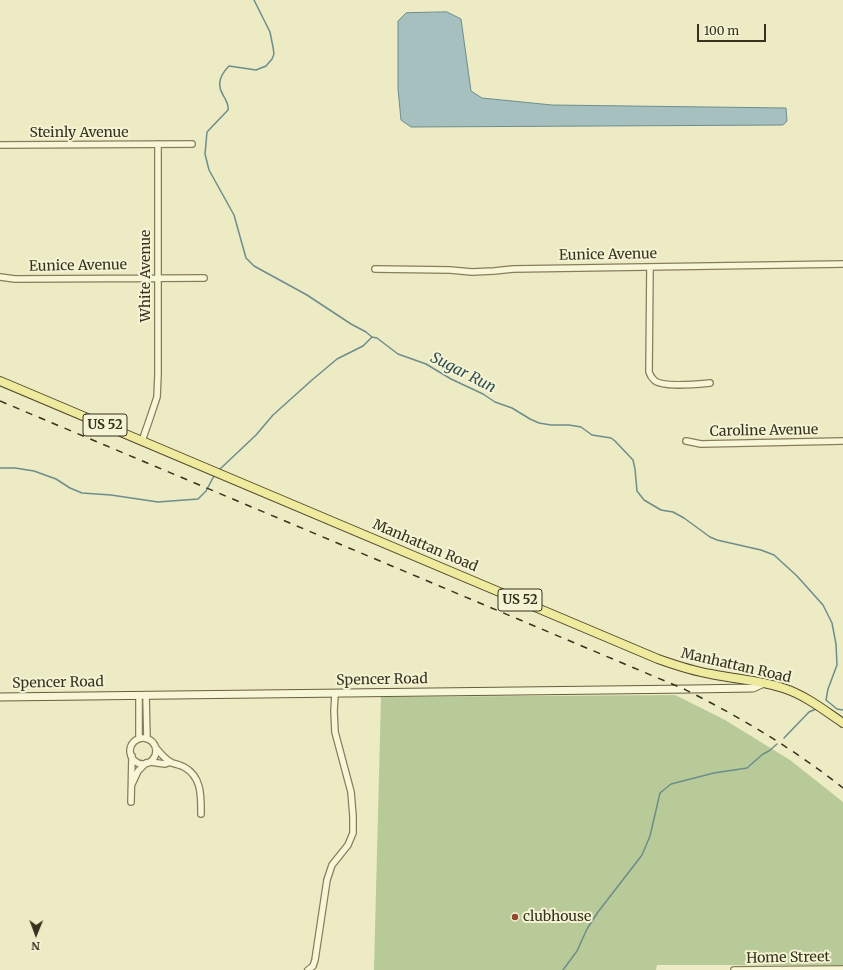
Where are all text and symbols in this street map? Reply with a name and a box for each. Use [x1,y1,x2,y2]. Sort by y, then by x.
scale bar [699,16,768,42]
text: 100 m [704,23,739,38]
street label: Steinly Avenue [29,125,129,141]
street label: White Avenue [138,230,154,322]
street label: Eunice Avenue [559,246,657,264]
street label: Eunice Avenue [29,257,127,275]
water label: Sugar Run [427,349,499,397]
road number: US 52 [83,414,127,436]
street label: Caroline Avenue [710,422,818,440]
street label: Manhattan Road [370,516,480,576]
road number: US 52 [498,589,542,611]
street label: Manhattan Road [679,645,793,687]
street label: Spencer Road [336,671,428,689]
street label: Spencer Road [12,674,104,692]
place label: clubhouse [523,909,591,925]
marker: clubhouse [510,912,520,922]
north arrow [16,914,56,954]
text: N [31,939,40,953]
street label: Home Street [746,949,830,967]

